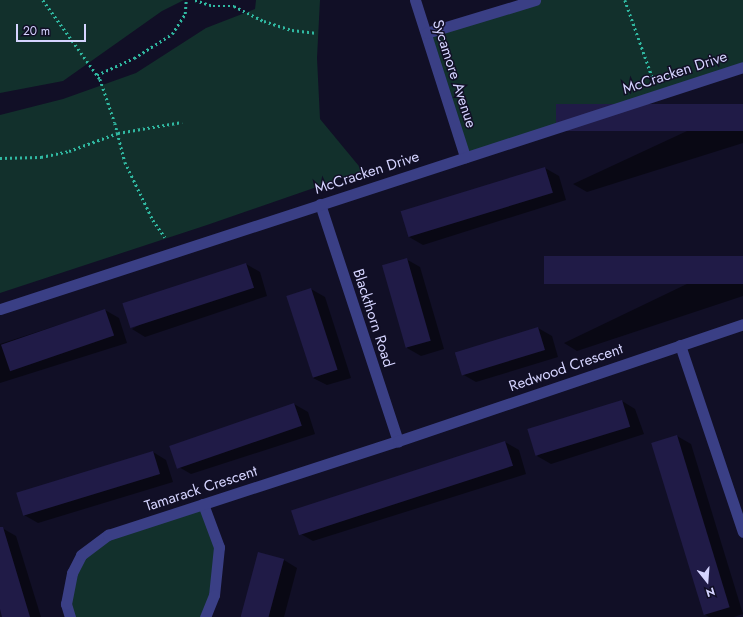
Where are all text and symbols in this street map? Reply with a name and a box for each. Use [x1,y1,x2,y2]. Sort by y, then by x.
scale bar [18,16,88,42]
street label: Sycamore Avenue [428,18,480,130]
text: 20 m [23,22,50,40]
street label: McCracken Drive [620,48,730,98]
street label: McCracken Drive [312,148,422,198]
street label: Blackthorn Road [349,267,397,369]
street label: Redwood Crescent [507,340,625,396]
street label: Tamarack Crescent [142,462,260,516]
north arrow [687,561,727,601]
text: N [704,584,717,601]

